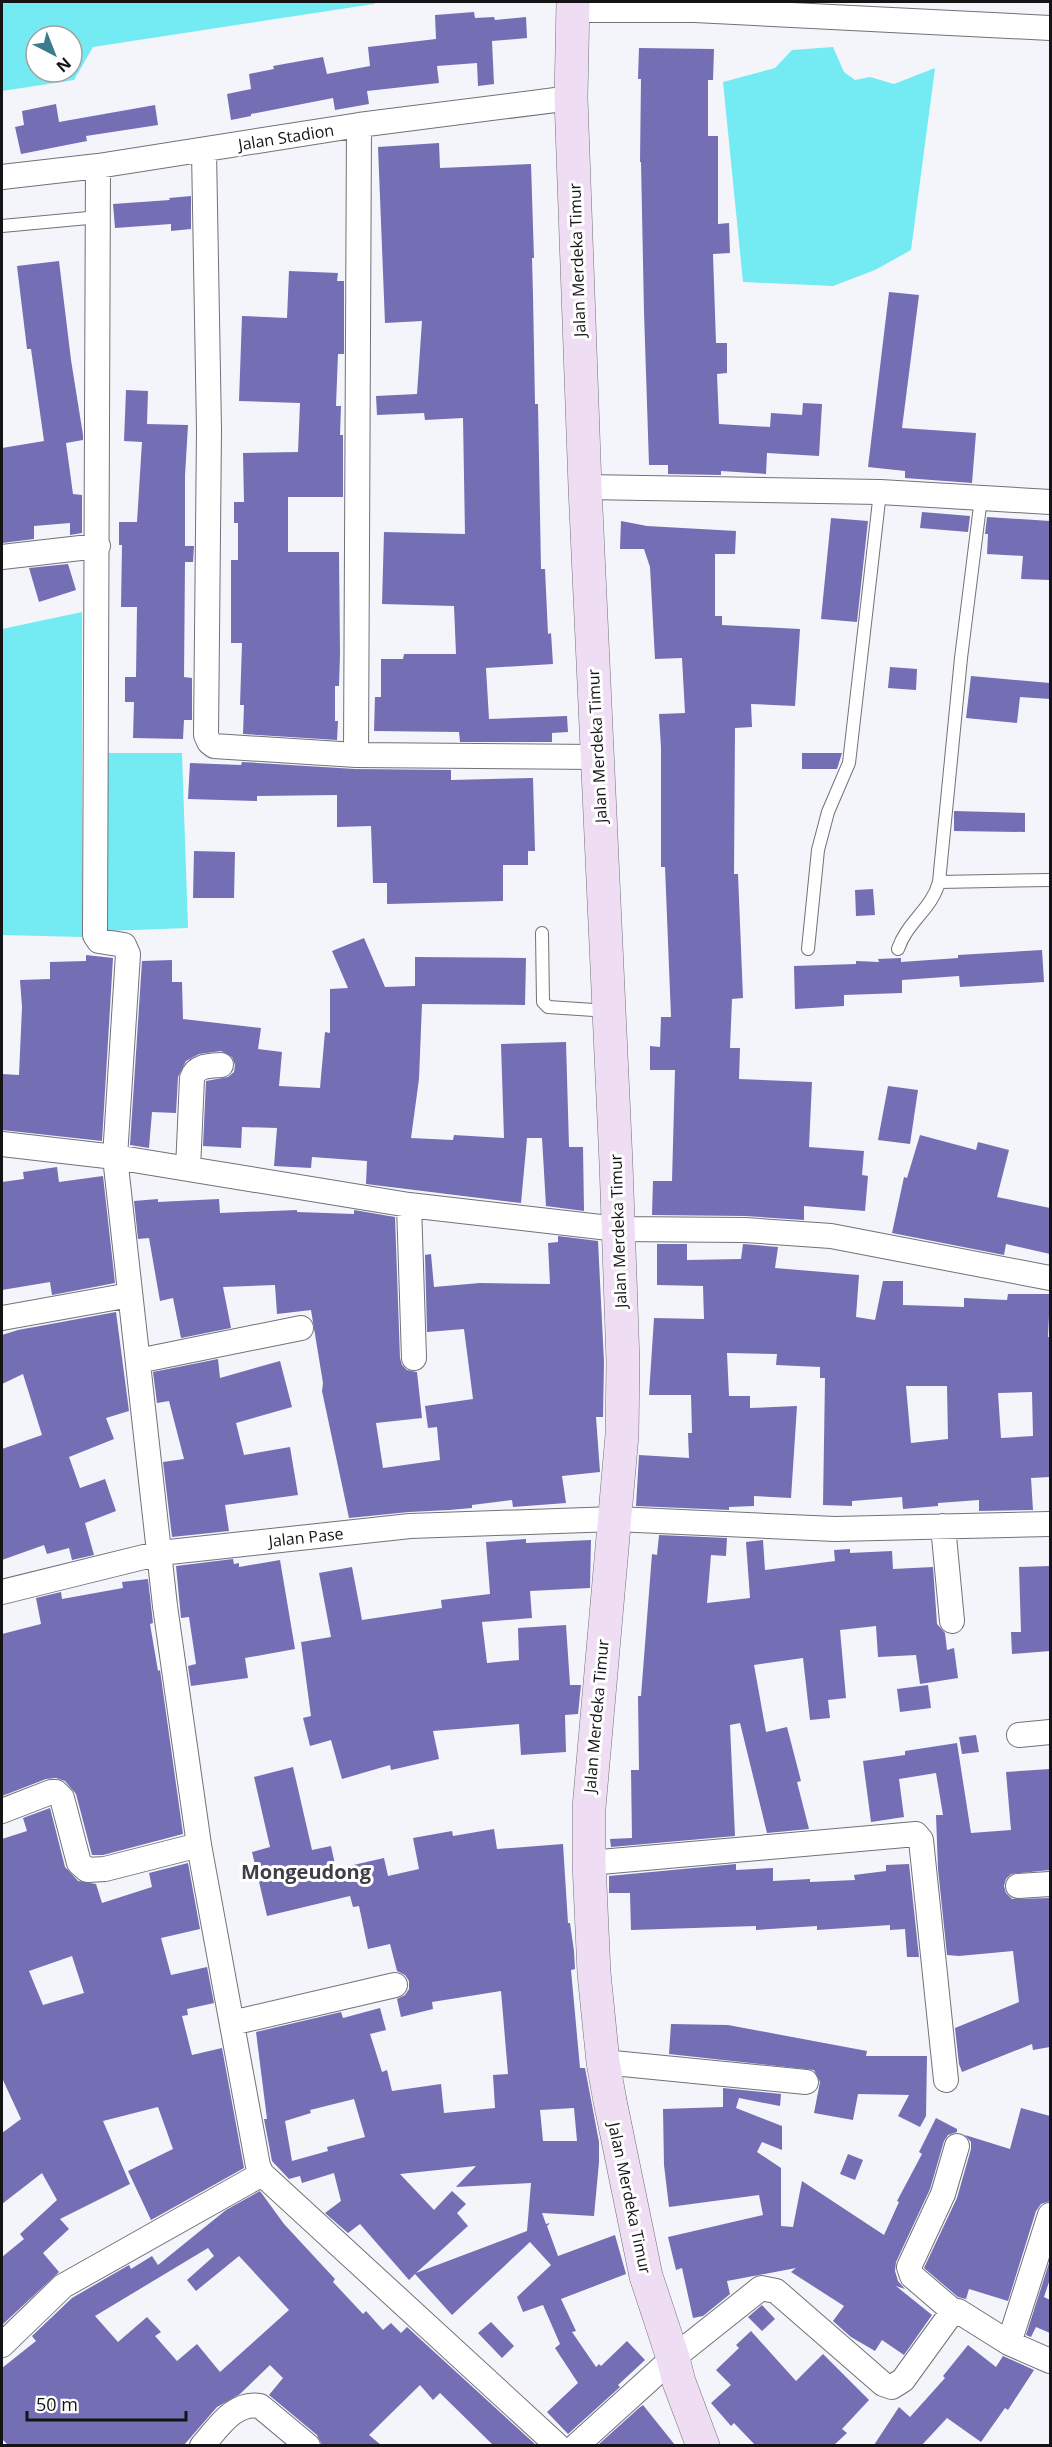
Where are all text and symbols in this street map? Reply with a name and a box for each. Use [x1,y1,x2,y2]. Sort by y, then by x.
north arrow [24,24,84,84]
text: N [52,53,76,78]
street label: Jalan Stadion [235,119,335,156]
street label: Jalan Merdeka Timur [563,182,591,339]
street label: Jalan Merdeka Timur [582,668,612,826]
street label: Jalan Merdeka Timur [604,1153,632,1310]
street label: Jalan Pase [265,1522,345,1552]
street label: Jalan Merdeka Timur [578,1638,614,1796]
district label: Mongeudong [241,1858,372,1885]
street label: Jalan Merdeka Timur [603,2118,657,2276]
scale bar [27,2384,186,2422]
text: 50 m [36,2392,78,2416]

